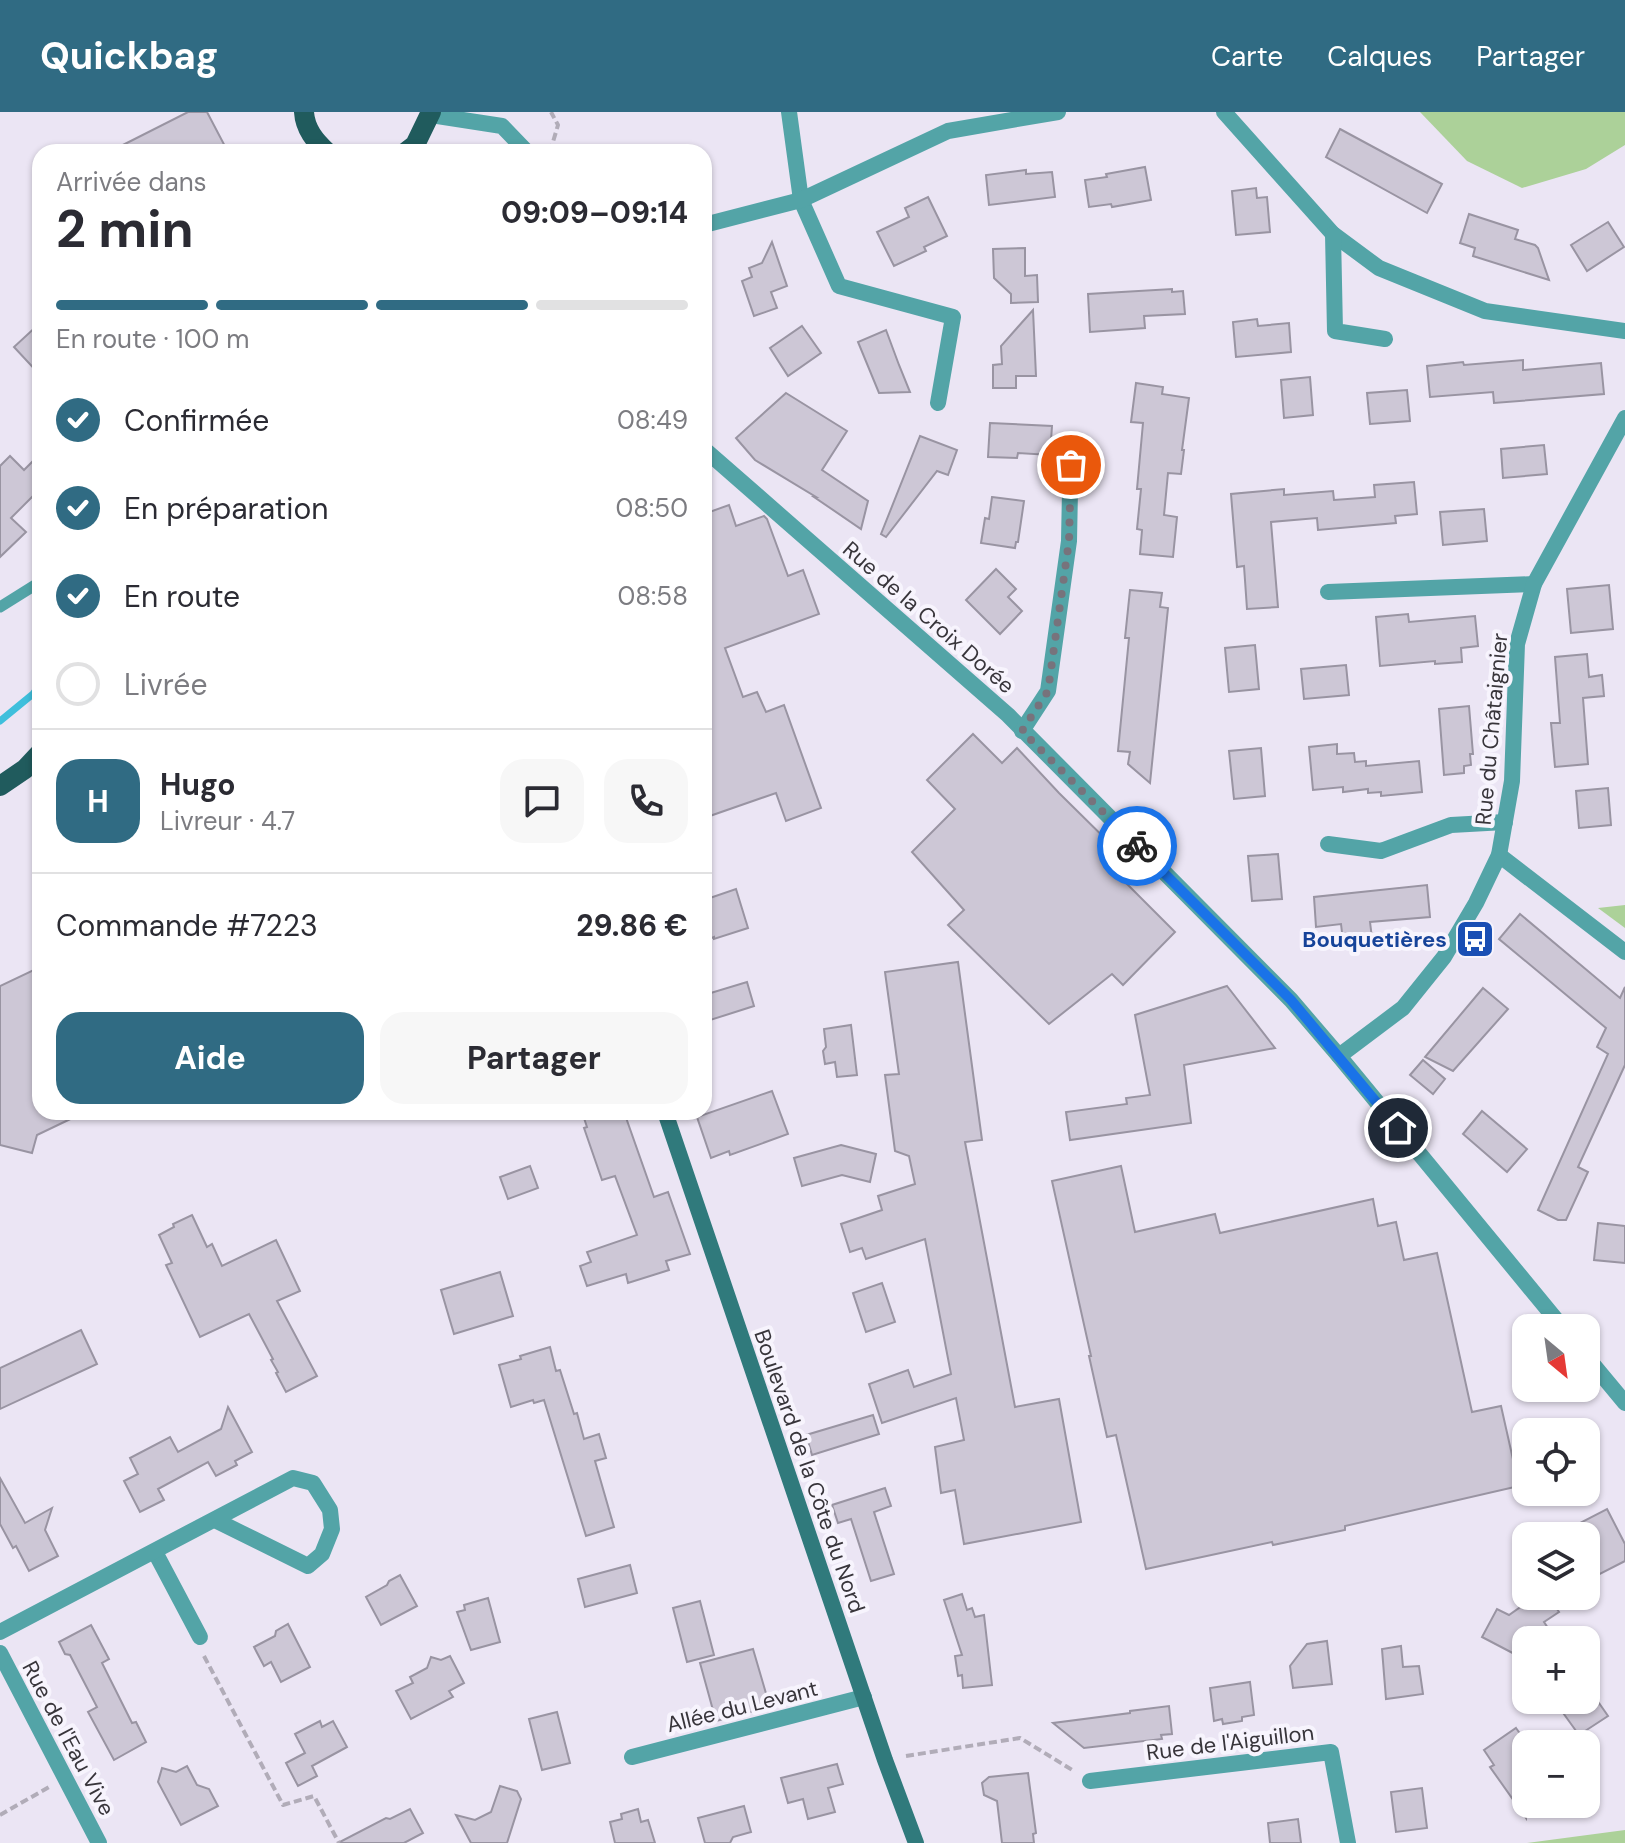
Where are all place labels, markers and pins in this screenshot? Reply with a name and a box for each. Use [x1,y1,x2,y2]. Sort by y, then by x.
pin [1037,431,1105,499]
bus stop icon: Bouquetières [1454,918,1496,960]
place label: Bouquetières [1302,925,1447,954]
pin [1364,1094,1432,1162]

